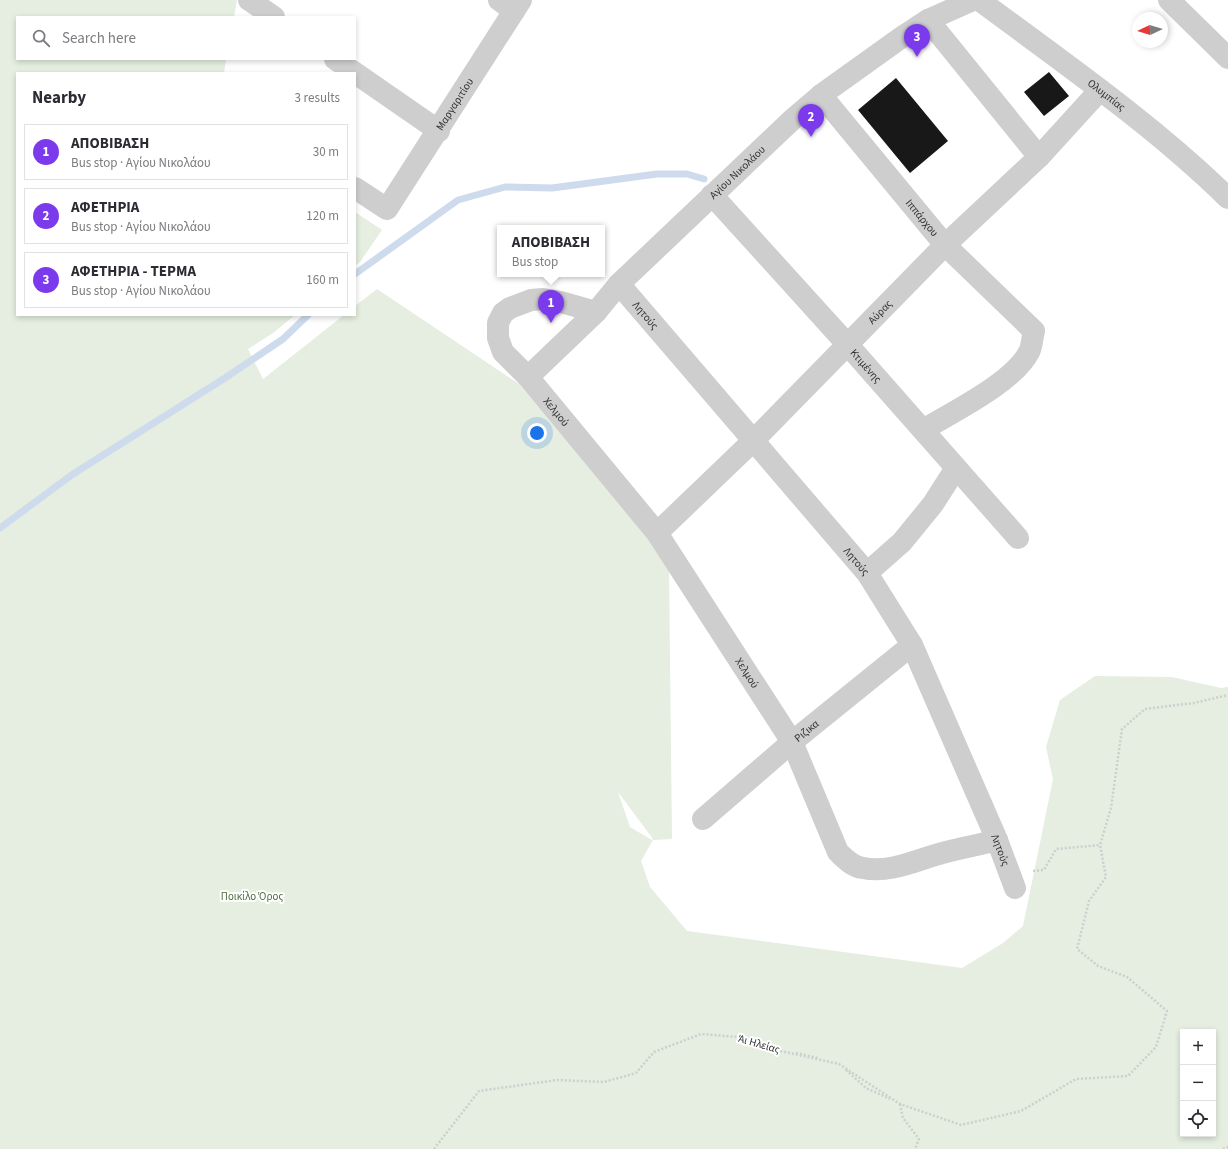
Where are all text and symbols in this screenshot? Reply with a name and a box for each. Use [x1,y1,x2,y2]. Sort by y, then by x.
north arrow [1132,12,1168,48]
search box [16,16,356,60]
pin: 3 [904,24,930,57]
icon: search [30,27,52,49]
text: Search here [62,28,136,49]
street label: Μαργαριτίου [432,75,477,133]
street label: Ολυμπίας [1085,75,1129,114]
text: Nearby [32,86,86,110]
text: 3 results [295,89,340,107]
pin: 2 [798,104,824,137]
text: ΑΠΟΒΙΒΑΣΗ [71,133,149,154]
street label: Αγίου Νικολάου [706,142,768,202]
text: 1 [43,143,49,161]
text: 30 m [313,143,339,161]
text: Bus stop · Αγίου Νικολάου [71,154,211,172]
street label: Ιππάρχου [902,196,942,239]
text: ΑΦΕΤΗΡΙΑ [71,197,139,218]
text: 2 [43,207,49,225]
text: 120 m [306,207,339,225]
text: Bus stop · Αγίου Νικολάου [71,218,211,236]
popup [497,225,605,277]
text: ΑΠΟΒΙΒΑΣΗ [512,232,590,253]
text: Bus stop [512,253,558,271]
text: ΑΦΕΤΗΡΙΑ - ΤΕΡΜΑ [71,261,196,282]
text: 3 [43,271,49,289]
text: 160 m [306,271,339,289]
text: Bus stop · Αγίου Νικολάου [71,282,211,300]
pin: 1 [538,290,564,323]
street label: Αύρας [864,296,895,327]
street label: Λητούς [629,298,662,333]
street label: Κτιμένης [847,345,885,386]
street label: Χελμού [540,394,573,429]
your location [527,423,547,443]
street label: Λητούς [840,544,873,578]
street label: Χελμού [732,655,763,691]
street label: Ριζικα [791,716,822,745]
street label: Λητούς [988,832,1014,868]
park label: Ποικίλο Όρος [221,889,283,904]
map controls [1180,1029,1216,1137]
button: + [1180,1029,1216,1065]
street label: Άι Ηλείας [736,1031,782,1057]
button: − [1180,1065,1216,1101]
button: locate [1180,1101,1216,1137]

